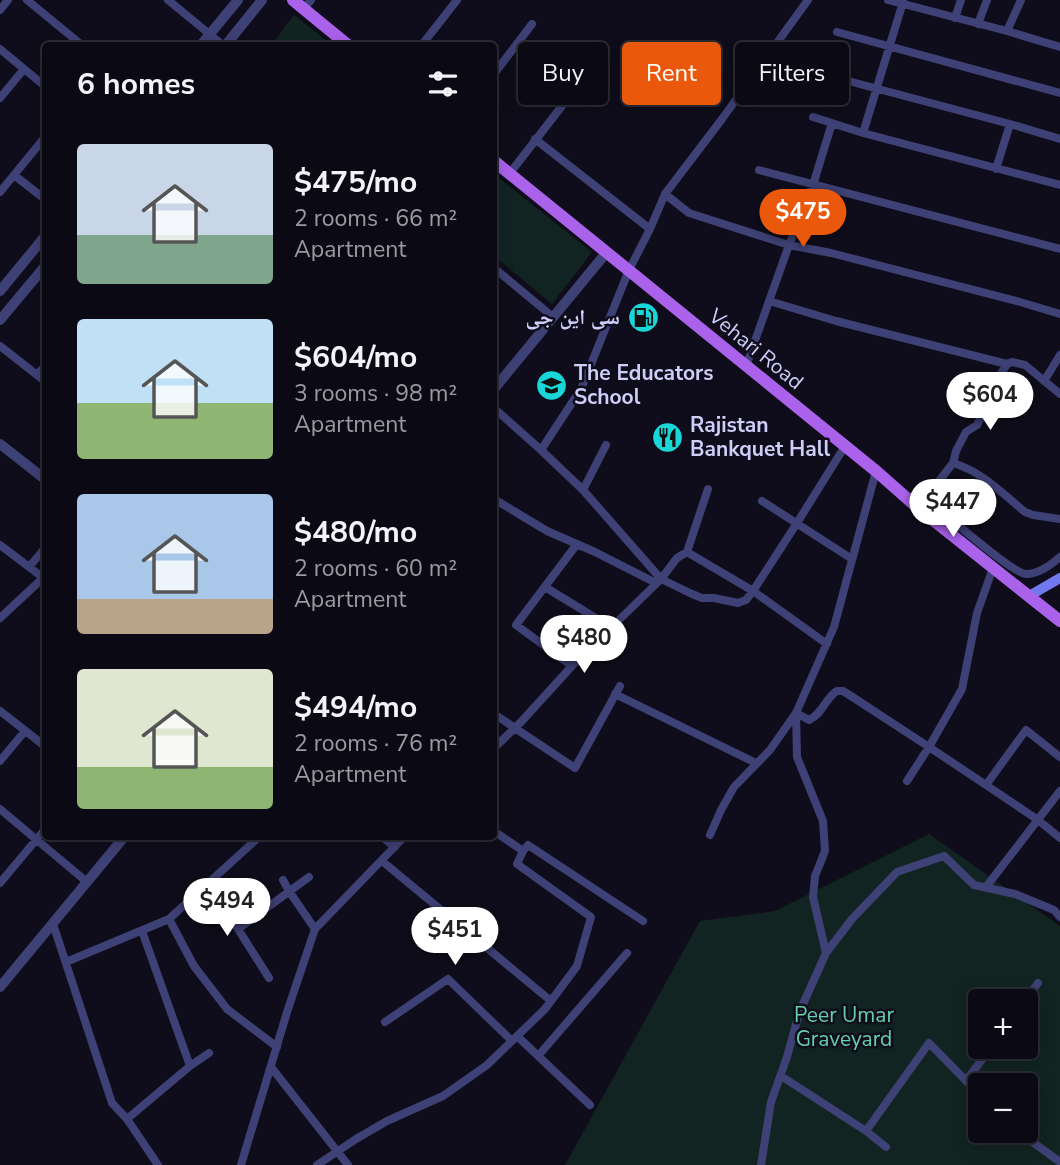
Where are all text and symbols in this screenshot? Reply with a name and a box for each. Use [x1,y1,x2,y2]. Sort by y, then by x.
chip: Buy [518,42,608,105]
chip: Rent [622,42,721,105]
chip: Filters [735,42,849,105]
text: 6 homes [77,64,195,105]
icon: filters [424,65,462,103]
text: $475/mo [294,162,417,203]
icon: home [133,172,217,256]
pin: $475 [762,190,844,249]
text: $475 [775,196,831,227]
text: 2 rooms · 66 m² [294,203,457,234]
text: Apartment [294,234,406,265]
fuel station icon: سی این جی [626,300,660,334]
street label: Vehari Road [702,302,809,396]
place label: سی این جی [526,303,620,331]
text: $604/mo [294,337,417,378]
icon: home [133,347,217,431]
place label: The Educators School [574,359,713,411]
school or university icon: The Educators School [534,368,568,402]
pin: $604 [949,372,1031,432]
text: 3 rooms · 98 m² [294,378,457,409]
text: $604 [962,379,1018,410]
text: Apartment [294,409,406,440]
place label: Rajistan Bankquet Hall [690,411,831,463]
restaurant icon: Rajistan Bankquet Hall [650,420,684,454]
pin: $447 [912,480,994,539]
text: $447 [925,486,981,517]
text: $480/mo [294,512,417,553]
icon: home [133,522,217,606]
text: 2 rooms · 60 m² [294,553,457,584]
text: Apartment [294,584,406,615]
pin: $480 [543,616,625,675]
text: $480 [556,622,612,653]
text: $494/mo [294,687,417,728]
icon: home [133,697,217,781]
text: 2 rooms · 76 m² [294,728,457,759]
text: Apartment [294,759,406,790]
pin: $494 [186,878,268,938]
text: $494 [199,885,255,916]
pin: $451 [414,908,496,967]
text: $451 [427,914,483,945]
map controls [968,989,1038,1143]
button: + [968,989,1038,1059]
park label: Peer Umar Graveyard [794,1001,894,1053]
button: − [968,1073,1038,1143]

